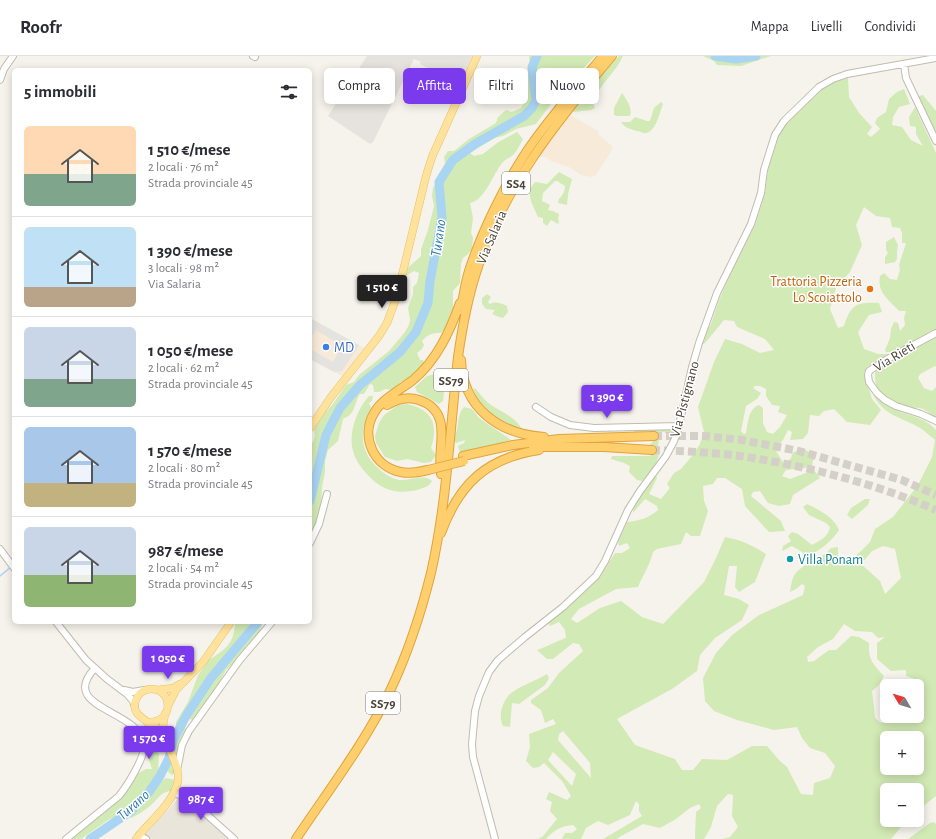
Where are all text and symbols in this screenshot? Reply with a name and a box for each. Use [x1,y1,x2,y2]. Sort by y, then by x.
text: Roofr [20,18,62,37]
text: Mappa [751,20,789,34]
text: Livelli [811,20,842,34]
text: Condividi [864,20,916,34]
chip: Compra [324,68,395,104]
chip: Affitta [403,68,466,104]
chip: Filtri [474,68,528,104]
chip: Nuovo [536,68,599,104]
icon: filters [278,81,300,103]
text: 5 immobili [24,83,96,100]
text: 1 510 €/mese [148,141,231,158]
icon: home [56,142,104,190]
text: 2 locali · 76 m² [148,161,219,174]
road number: SS4 [502,172,530,194]
text: Strada provinciale 45 [148,177,253,190]
street label: Via Salaria [474,208,510,266]
water label: Turano [428,218,449,258]
text: 1 390 €/mese [148,242,233,259]
icon: home [56,243,104,291]
text: 3 locali · 98 m² [148,262,219,275]
pin: 1 510 € [345,275,419,309]
place label: Trattoria Pizzeria Lo Scoiattolo [770,275,863,305]
text: Via Salaria [148,278,201,291]
text: 1 510 € [366,281,398,294]
marker: Trattoria Pizzeria Lo Scoiattolo [865,284,875,294]
street label: Via Rieti [871,339,918,375]
place label: MD [334,341,354,355]
text: 1 050 €/mese [148,342,233,359]
marker: MD [321,342,331,352]
icon: home [56,343,104,391]
street label: Via Pistignano [668,360,702,439]
text: 2 locali · 62 m² [148,362,219,375]
road number: SS79 [434,369,468,391]
text: Strada provinciale 45 [148,378,253,391]
pin: 1 390 € [570,385,644,419]
text: 1 390 € [590,391,624,404]
text: 1 570 €/mese [148,442,232,459]
icon: home [56,443,104,491]
text: 2 locali · 80 m² [148,462,220,475]
text: Strada provinciale 45 [148,478,253,491]
text: 987 €/mese [148,542,224,559]
icon: home [56,543,104,591]
place label: Villa Ponam [798,553,863,567]
marker: Villa Ponam [785,554,795,564]
text: 2 locali · 54 m² [148,562,219,575]
text: Strada provinciale 45 [148,578,253,591]
pin: 1 050 € [131,646,205,680]
text: 1 050 € [151,652,185,665]
north arrow [880,679,924,723]
map controls [880,679,924,827]
road number: SS79 [366,692,400,714]
pin: 1 570 € [112,726,186,760]
button: + [880,731,924,775]
text: 1 570 € [133,732,165,745]
button: − [880,783,924,827]
water label: Turano [114,787,152,824]
pin: 987 € [173,787,229,821]
text: 987 € [188,793,214,806]

